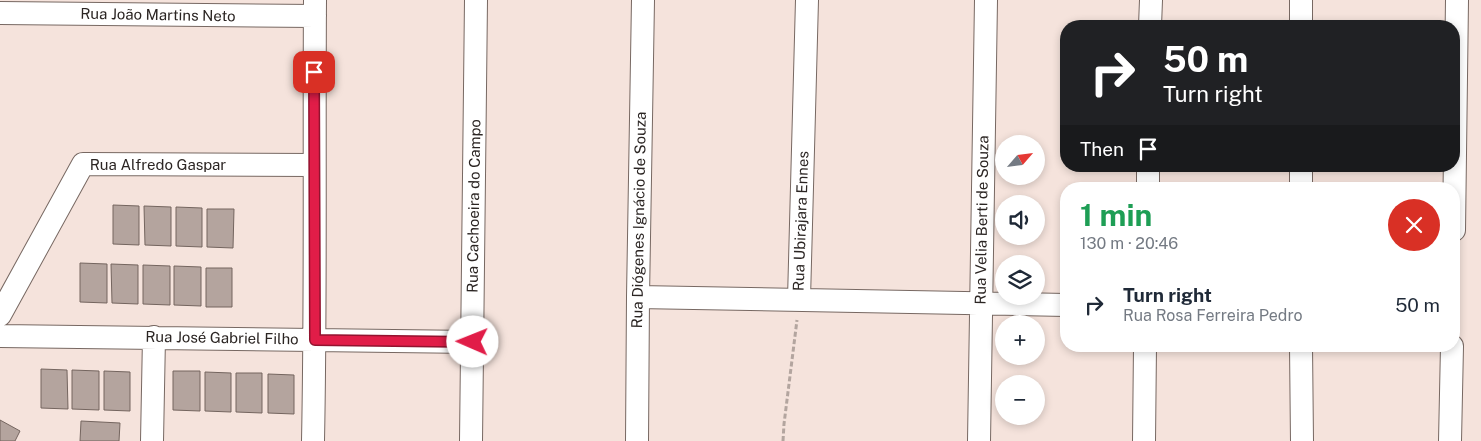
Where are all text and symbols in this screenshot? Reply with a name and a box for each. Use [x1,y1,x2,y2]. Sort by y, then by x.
street label: Rua João Martins Neto [80,5,236,24]
text: 50 m [1163,39,1248,80]
icon: right [1080,40,1145,105]
pin [293,51,335,93]
icon: arrive [300,58,328,86]
text: Turn right [1163,81,1263,107]
street label: Rua Diógenes Ignácio de Souza [628,111,649,329]
street label: Rua Cachoeira do Campo [463,119,484,293]
street label: Rua Velia Berti de Souza [972,135,991,305]
north arrow [995,135,1045,185]
map controls [995,135,1045,425]
icon: arrive [1134,135,1162,163]
text: Then [1080,138,1124,160]
street label: Rua Ubirajara Ennes [790,151,811,291]
street label: Rua Alfredo Gaspar [90,156,226,173]
button: sound [995,195,1045,245]
text: 1 min [1080,197,1152,233]
button: close [1388,199,1440,251]
text: 130 m · 20:46 [1080,234,1178,253]
button: layers [995,255,1045,305]
text: Turn right [1123,284,1212,306]
icon: right [1080,291,1108,319]
text: 50 m [1395,294,1440,316]
text: Rua Rosa Ferreira Pedro [1123,306,1303,325]
position arrow [446,315,498,367]
button: + [995,315,1045,365]
street label: Rua José Gabriel Filho [145,328,299,347]
button: − [995,375,1045,425]

